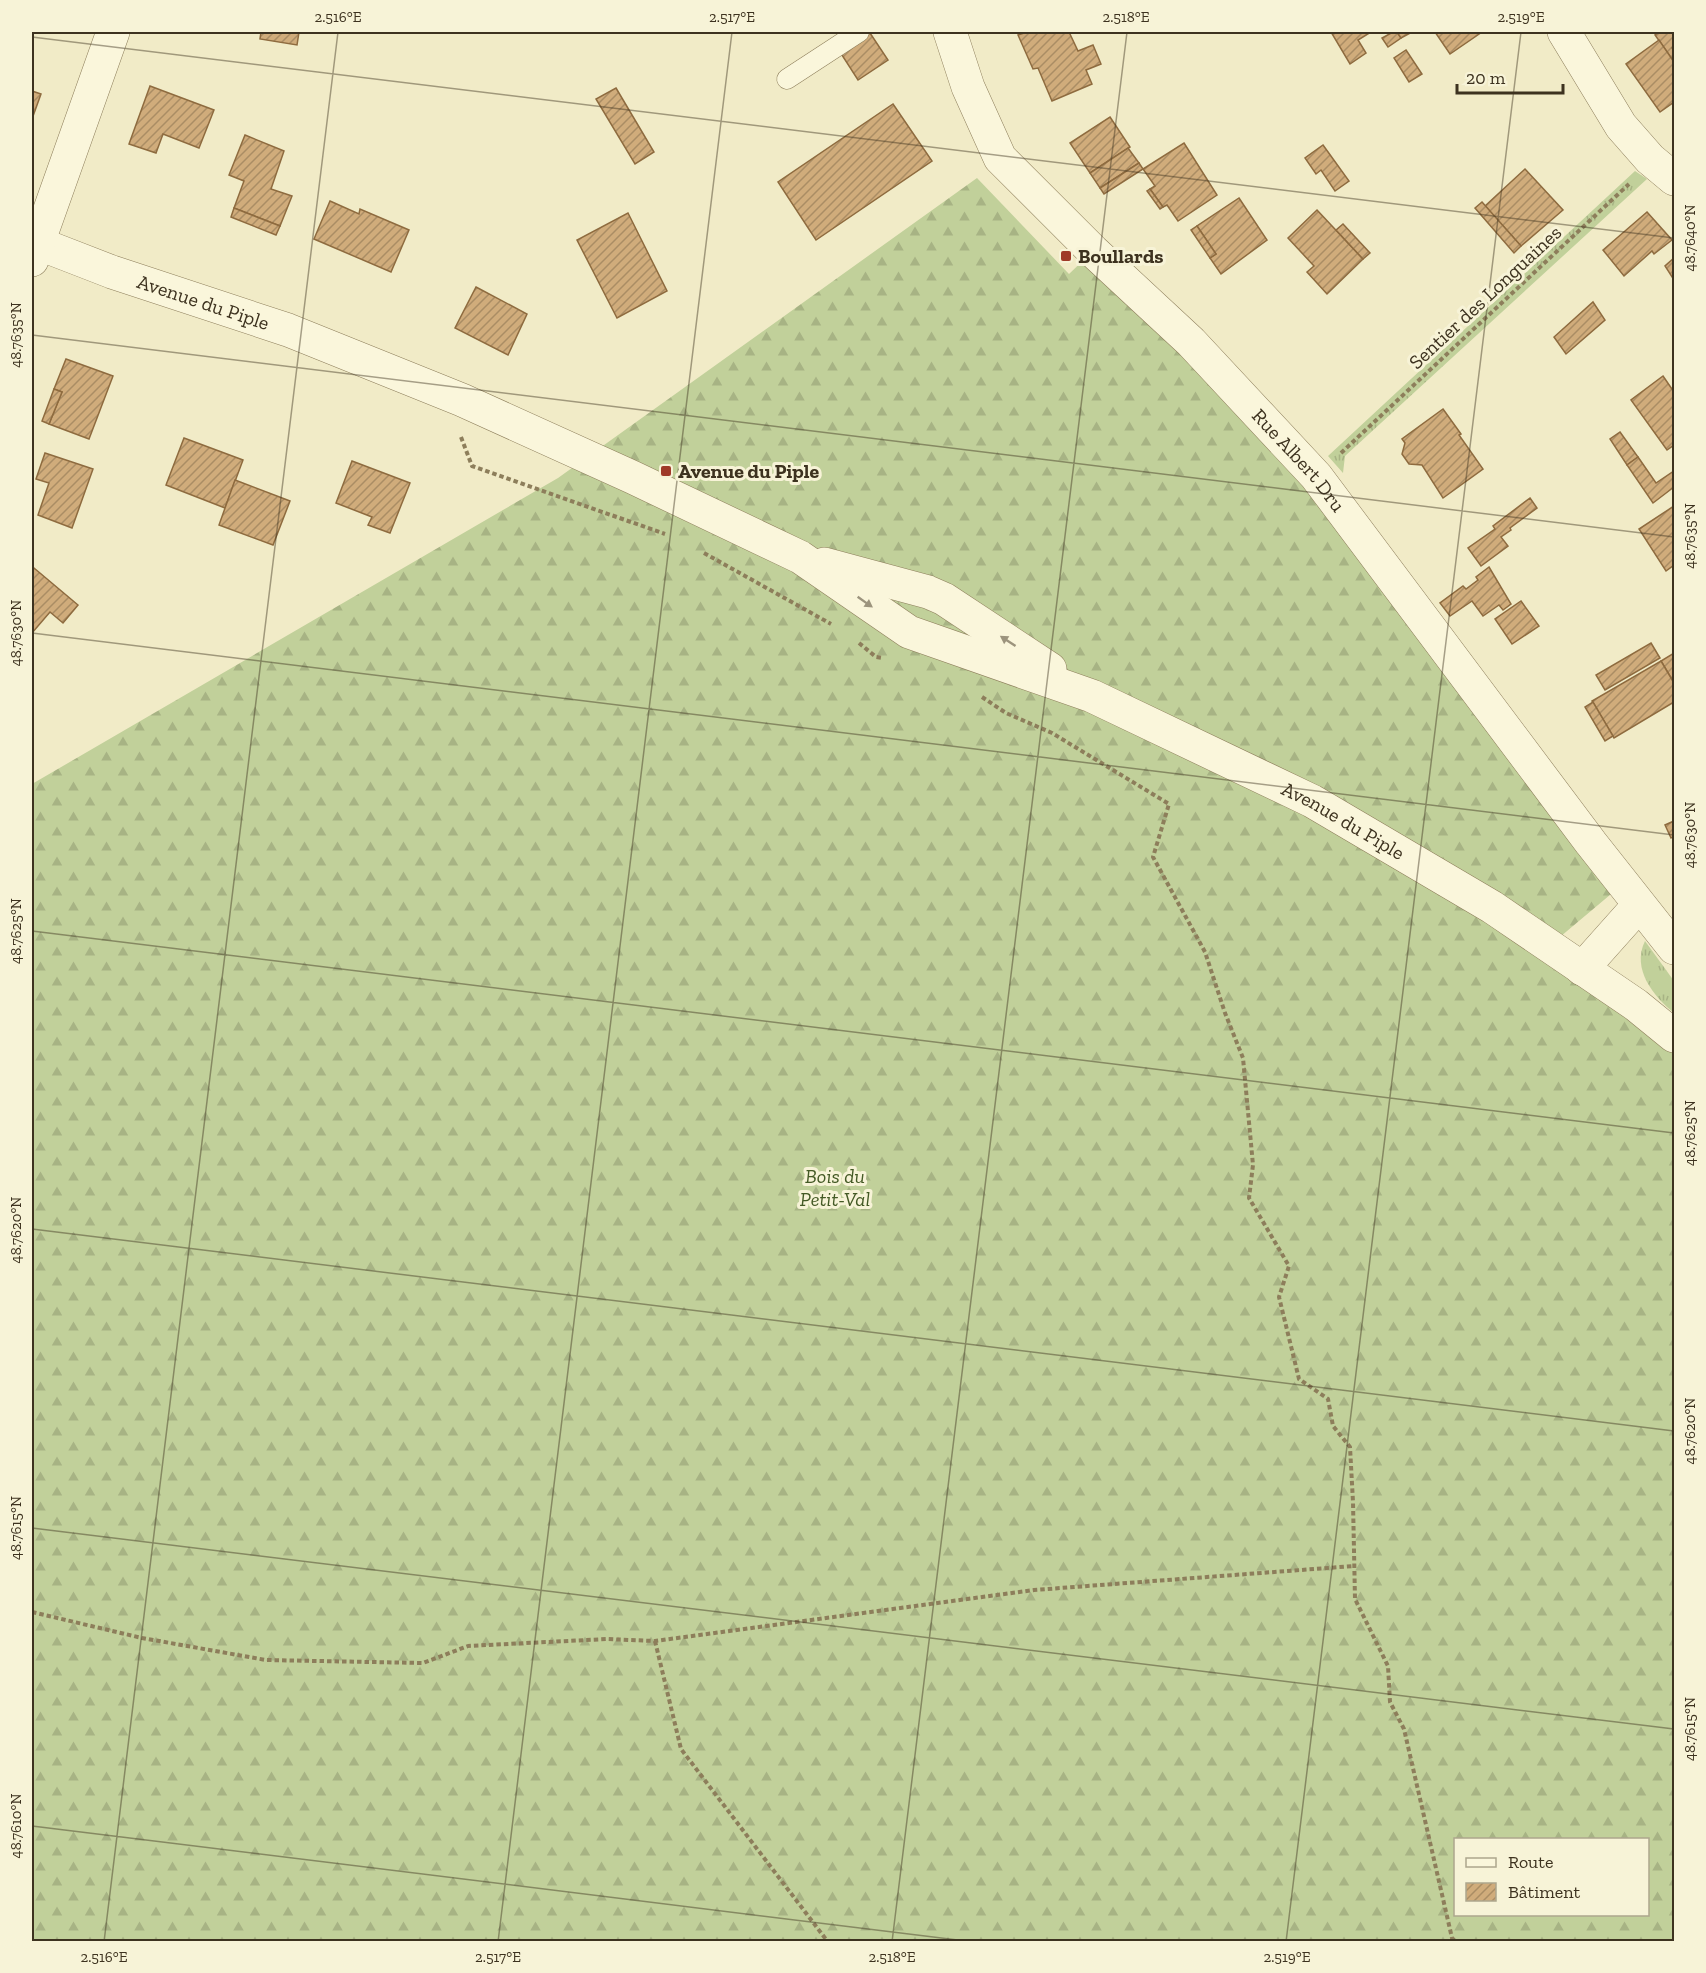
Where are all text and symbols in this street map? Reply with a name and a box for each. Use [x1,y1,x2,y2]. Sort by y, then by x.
text: 2.516°E [314,8,362,26]
text: 2.517°E [709,8,755,26]
text: 2.518°E [1102,8,1150,26]
text: 2.519°E [1497,8,1545,26]
scale bar [1457,57,1564,95]
text: 20 m [1466,67,1506,89]
text: 48.7640°N [1681,204,1699,272]
street label: Sentier des Longuaines [1404,220,1566,374]
place label: Boullards [1078,244,1164,268]
marker: Boullards [1059,249,1073,263]
street label: Avenue du Piple [134,269,272,335]
text: 48.7635°N [7,302,25,368]
street label: Rue Albert Dru [1247,403,1350,516]
place label: Avenue du Piple [678,459,819,483]
marker: Avenue du Piple [659,464,673,478]
text: 48.7635°N [1681,503,1699,569]
one-way arrow [857,596,873,607]
text: 48.7630°N [7,600,25,666]
one-way arrow [1000,635,1016,647]
street label: Avenue du Piple [1278,776,1409,865]
text: 48.7630°N [1681,802,1699,868]
text: 48.7625°N [7,898,25,964]
text: 48.7625°N [1681,1100,1699,1166]
park label: Bois du Petit-Val [800,1164,870,1211]
text: 48.7620°N [7,1197,25,1263]
text: 48.7620°N [1681,1398,1699,1464]
text: 48.7615°N [7,1496,25,1560]
text: 48.7615°N [1681,1697,1699,1761]
text: 48.7610°N [7,1794,25,1858]
legend [1454,1838,1649,1916]
text: Route [1508,1851,1553,1873]
text: Bâtiment [1508,1881,1581,1903]
text: 2.516°E [80,1948,128,1966]
text: 2.517°E [475,1948,521,1966]
text: 2.518°E [868,1948,916,1966]
text: 2.519°E [1263,1948,1311,1966]

